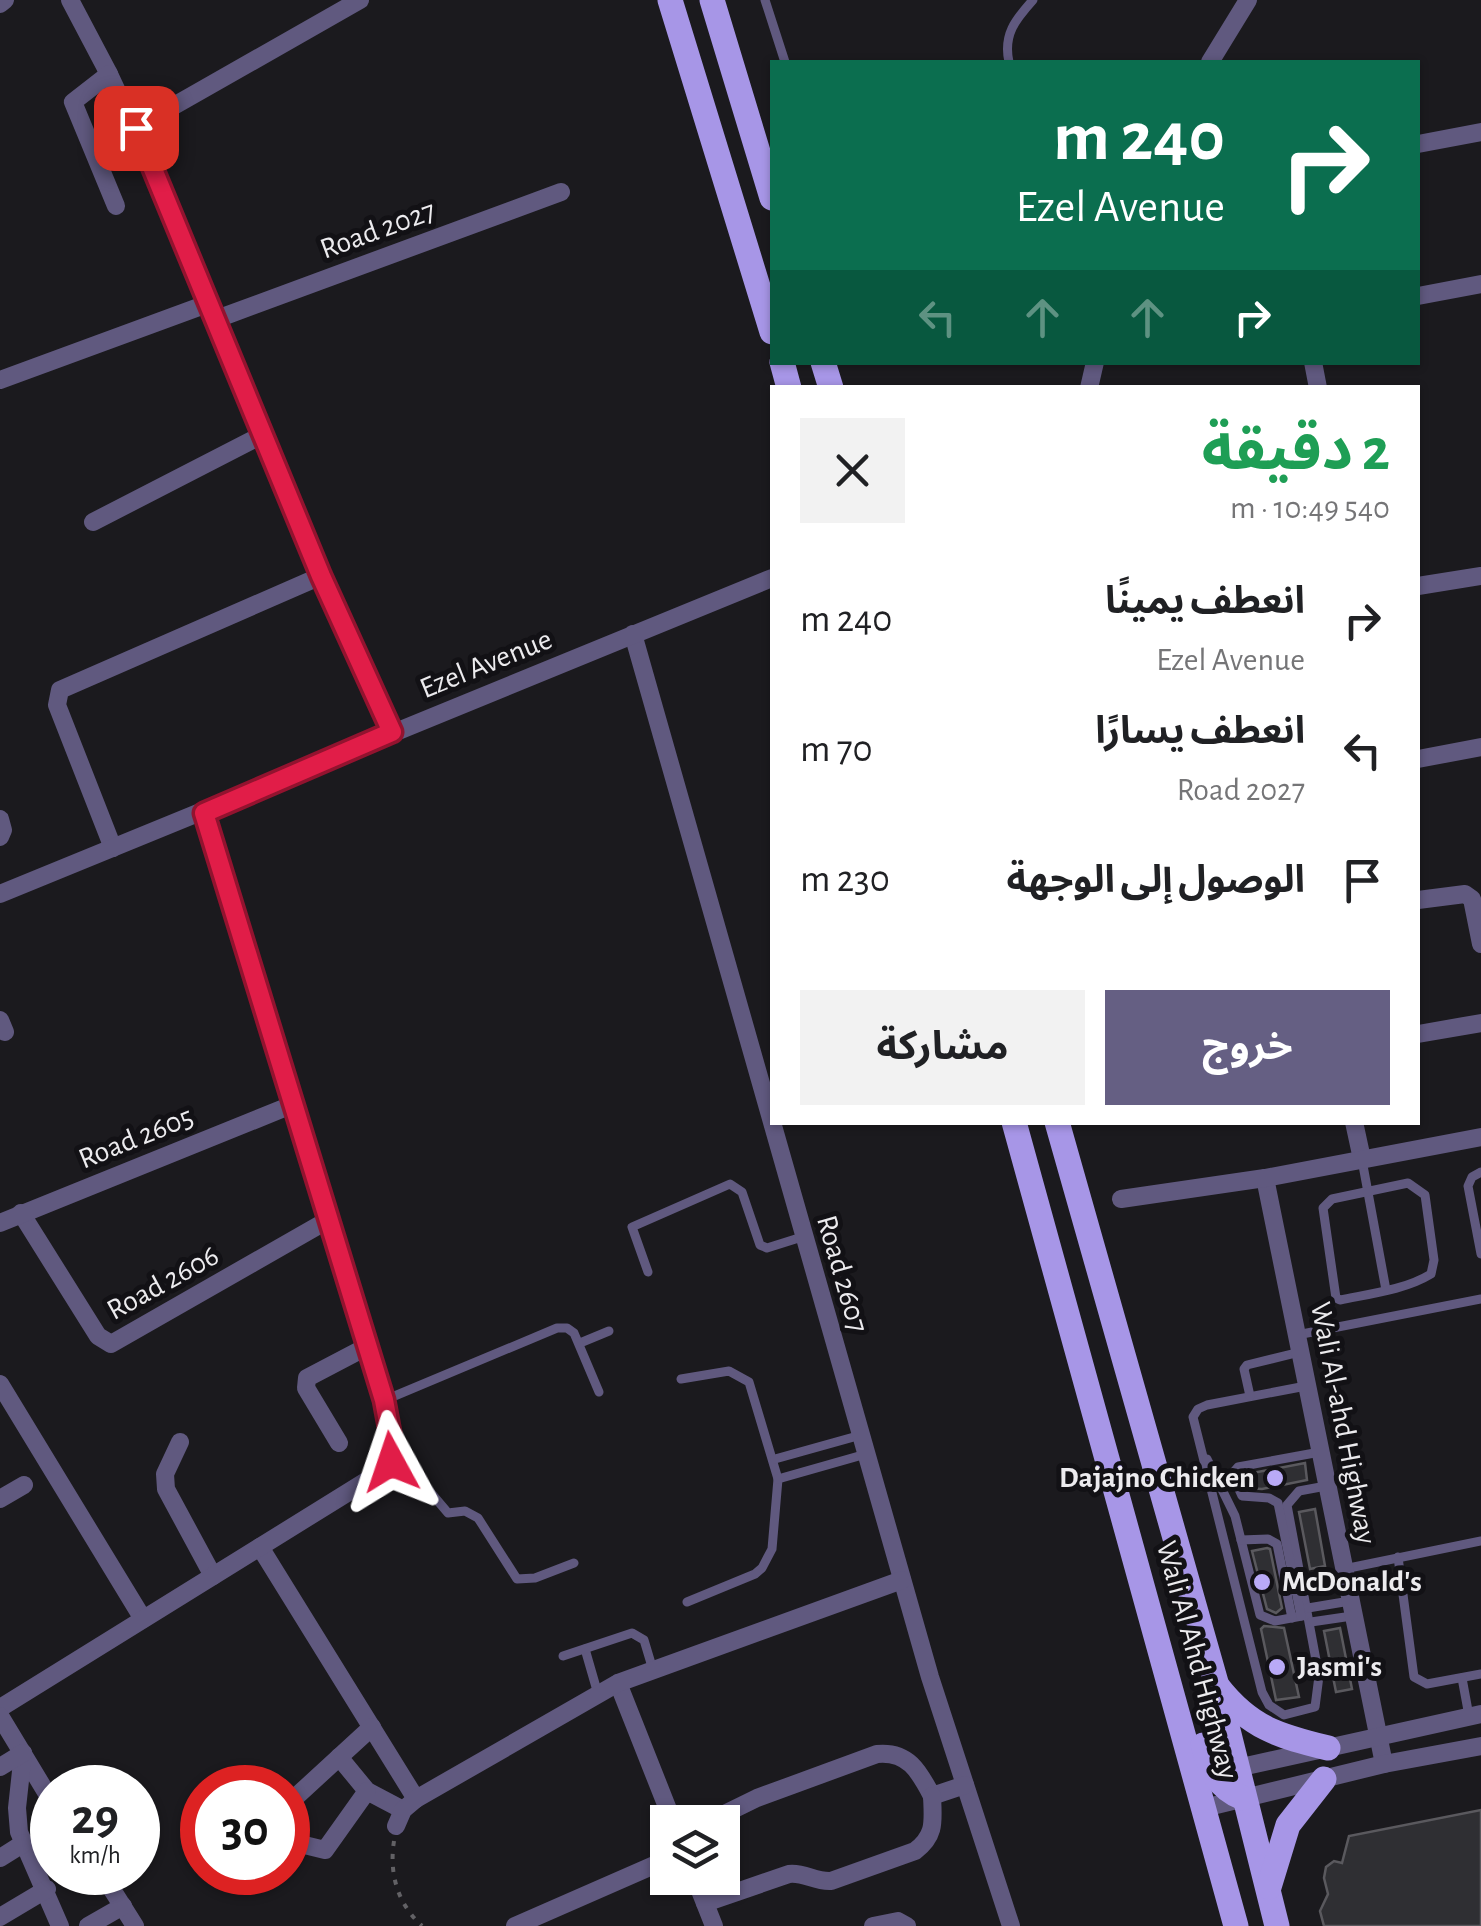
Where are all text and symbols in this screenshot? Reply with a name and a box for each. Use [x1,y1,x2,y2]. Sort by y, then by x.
pin [94,86,179,171]
icon: right [1260,100,1390,230]
icon: arrive [109,101,164,156]
text: 240 m [1053,103,1225,173]
text: Ezel Avenue [1016,185,1225,230]
street label: Road 2027 [316,195,440,265]
icon: left [910,290,965,345]
icon: ahead [1015,290,1070,345]
icon: ahead [1120,290,1175,345]
icon: right [1225,290,1280,345]
button: close [800,418,905,523]
text: 2 دقيقة [1202,421,1390,481]
text: 540 m · 10:49 [1230,492,1390,524]
text: انعطف يمينًا [1105,583,1305,621]
icon: right [1335,593,1390,648]
text: 240 m [800,601,892,639]
street label: Ezel Avenue [416,624,556,704]
text: Ezel Avenue [1156,644,1305,676]
text: انعطف يسارًا [1095,713,1305,751]
icon: left [1335,723,1390,778]
text: 70 m [800,731,873,769]
text: Road 2027 [1177,774,1305,806]
icon: arrive [1335,853,1390,908]
text: 230 m [800,861,890,899]
text: الوصول إلى الوجهة [1007,862,1305,900]
button: مشاركة [800,990,1085,1105]
button: خروج [1105,990,1390,1105]
street label: Road 2605 [74,1101,198,1175]
street label: Road 2607 [811,1212,873,1336]
street label: Road 2606 [102,1240,224,1326]
street label: Wali Al-ahd Highway [1305,1299,1381,1547]
position arrow [339,1410,443,1514]
place label: Dajajno Chicken [1059,1463,1255,1493]
marker: Dajajno Chicken [1264,1467,1286,1489]
street label: Wali Al Ahd Highway [1151,1538,1243,1782]
place label: McDonald's [1282,1567,1422,1597]
marker: McDonald's [1251,1571,1273,1593]
place label: Jasmi's [1297,1652,1382,1682]
marker: Jasmi's [1266,1656,1288,1678]
speed limit sign: 30 [180,1765,310,1895]
text: 29 [71,1793,119,1843]
map controls [650,1805,740,1895]
button: layers [650,1805,740,1895]
text: km/h [69,1843,121,1868]

